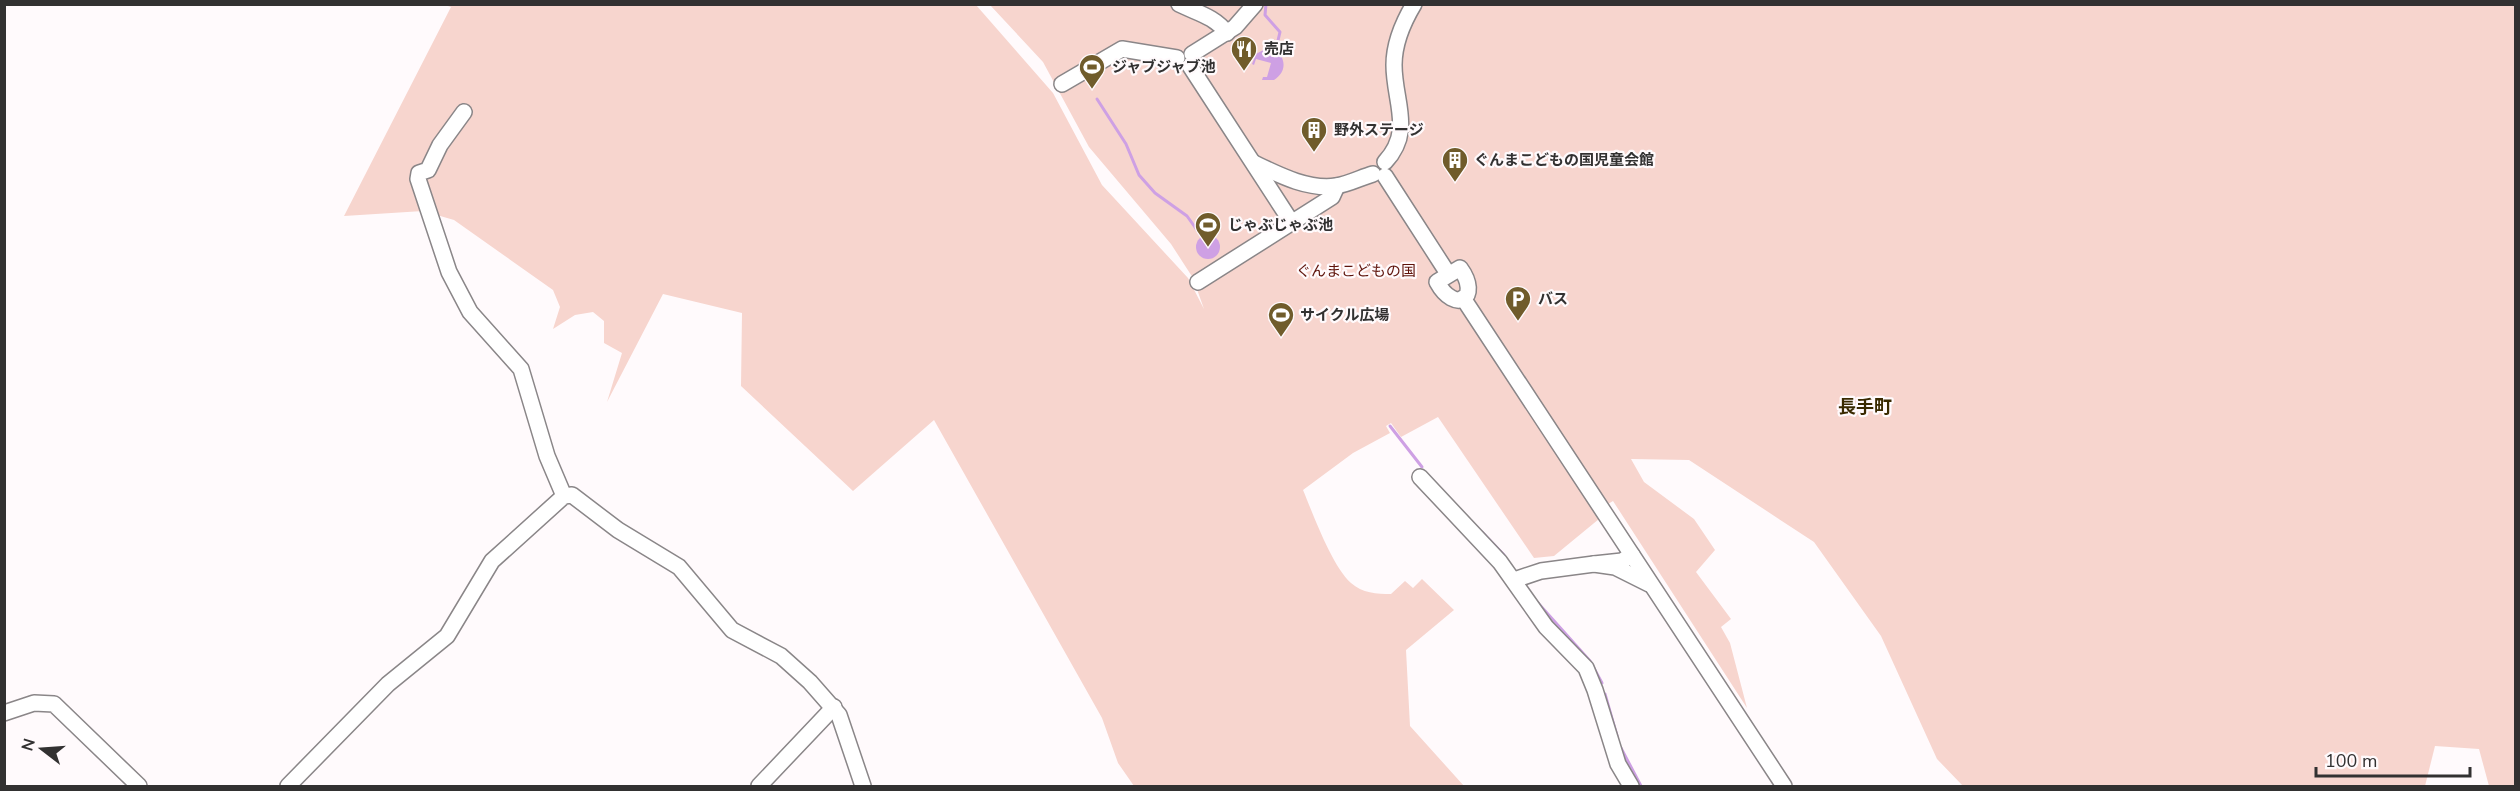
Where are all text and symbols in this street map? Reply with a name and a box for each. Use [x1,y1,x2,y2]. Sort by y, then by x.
restaurant icon: 売店 [1229,34,1259,72]
place label: 売店 [1264,39,1294,59]
sports icon: ジャブジャブ池 [1077,52,1107,90]
place label: ジャブジャブ池 [1112,57,1216,77]
building icon: 野外ステージ [1299,115,1329,153]
place label: 野外ステージ [1334,120,1424,140]
building icon: ぐんまこどもの国児童会館 [1440,145,1470,183]
place label: ぐんまこどもの国児童会館 [1474,150,1654,170]
sports icon: じゃぶじゃぶ池 [1193,210,1223,248]
place label: じゃぶじゃぶ池 [1228,215,1333,235]
park label: ぐんまこどもの国 [1296,261,1416,281]
parking icon: バス [1503,284,1533,322]
place label: バス [1538,289,1568,309]
sports icon: サイクル広場 [1266,300,1296,338]
place label: サイクル広場 [1300,305,1389,325]
district label: 長手町 [1838,395,1892,419]
north arrow [12,719,72,779]
text: N [16,736,41,754]
scale bar [2316,740,2470,778]
text: 100 m [2325,749,2377,773]

